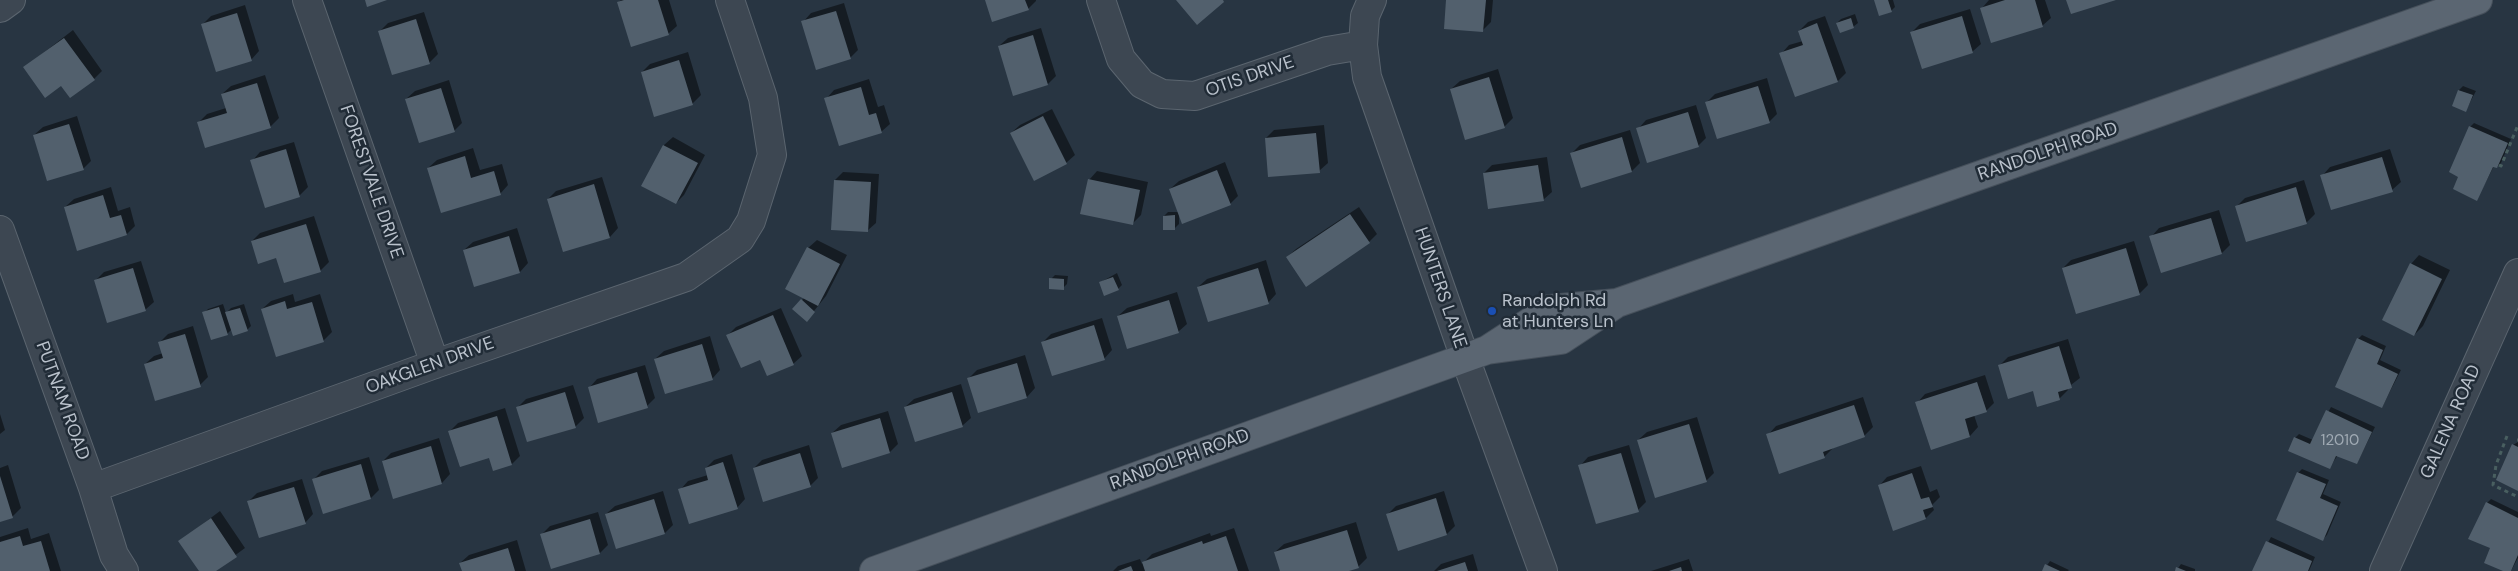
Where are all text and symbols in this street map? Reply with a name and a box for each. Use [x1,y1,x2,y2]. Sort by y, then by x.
street label: OTIS DRIVE [1203,52,1297,102]
street label: FORESTVALE DRIVE [335,102,407,262]
street label: RANDOLPH ROAD [1975,118,2121,186]
street label: HUNTERS LANE [1409,225,1471,351]
place label: Randolph Rd at Hunters Ln [1502,290,1614,332]
marker: Randolph Rd at Hunters Ln [1486,305,1498,317]
street label: OAKGLEN DRIVE [363,333,497,399]
street label: PUTNAM ROAD [31,339,93,463]
street label: GALENA ROAD [2416,362,2486,482]
street label: RANDOLPH ROAD [1108,425,1252,495]
house number: 12010 [2321,432,2359,450]

